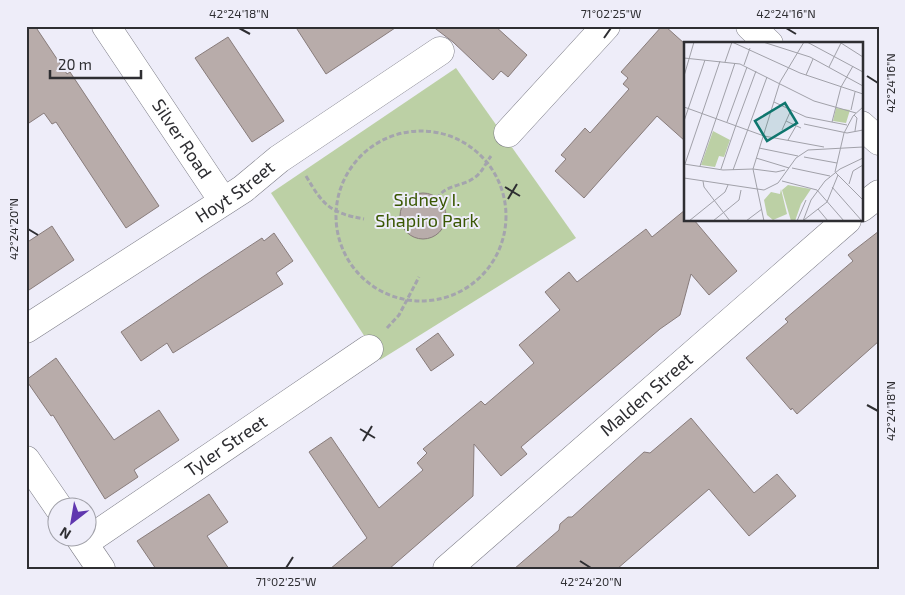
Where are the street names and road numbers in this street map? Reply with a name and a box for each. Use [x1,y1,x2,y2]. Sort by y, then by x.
street label: Silver Road [148,95,217,182]
street label: Hoyt Street [191,155,279,227]
street label: Malden Street [595,348,697,440]
street label: Tyler Street [180,410,271,481]

